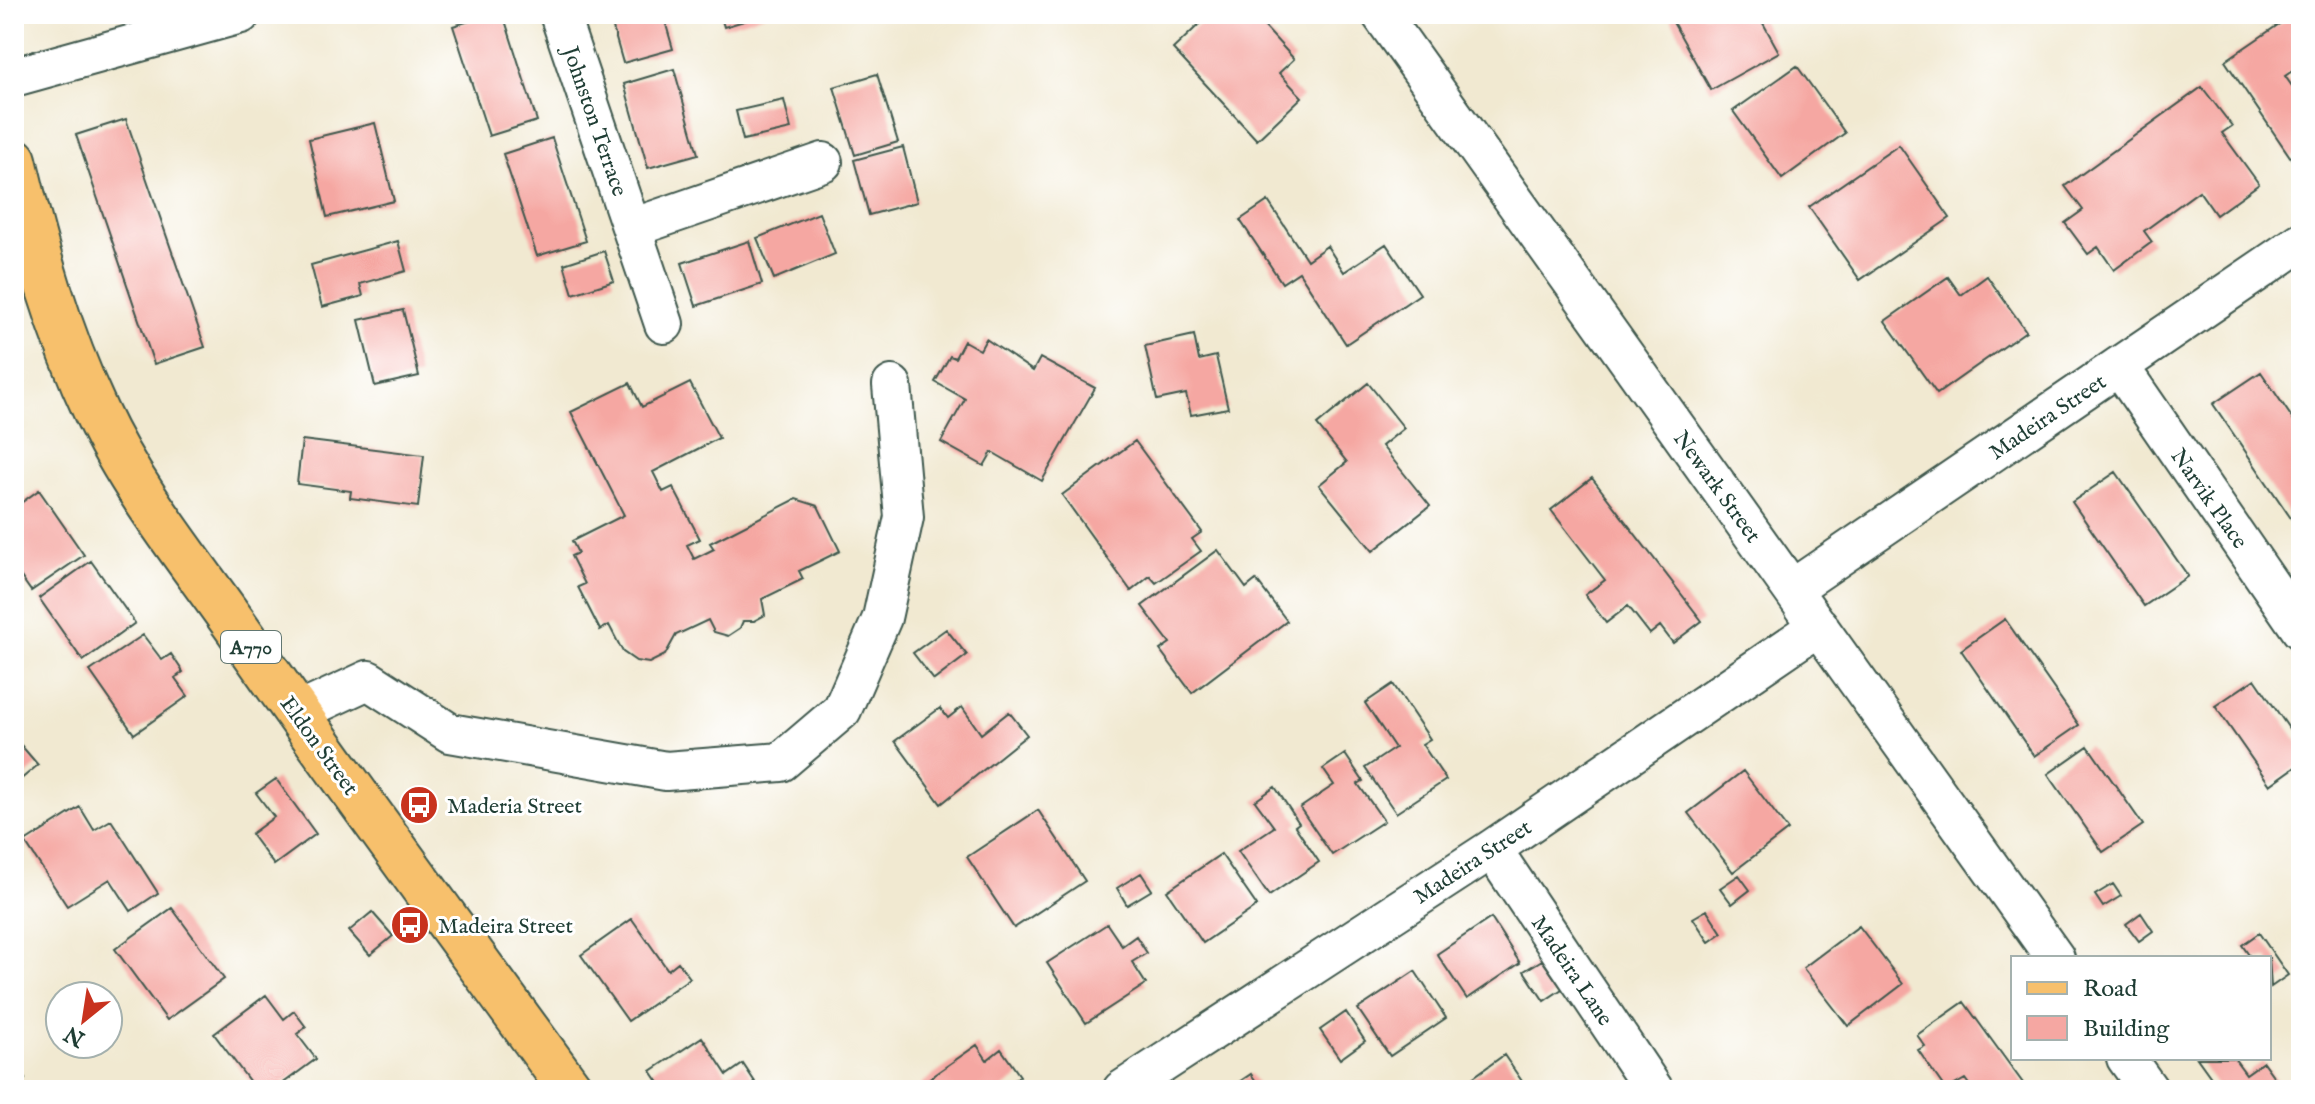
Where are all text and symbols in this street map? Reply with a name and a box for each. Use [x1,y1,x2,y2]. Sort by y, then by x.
street label: Johnston Terrace [554,40,633,200]
street label: Madeira Street [1984,368,2112,467]
street label: Newark Street [1666,426,1767,549]
street label: Narvik Place [2164,444,2253,555]
road number: A770 [221,631,281,663]
street label: Eldon Street [273,691,364,802]
bus stop icon: Maderia Street [398,784,440,826]
place label: Maderia Street [447,793,582,821]
street label: Madeira Street [1409,814,1538,911]
bus stop icon: Madeira Street [389,904,431,946]
street label: Madeira Lane [1524,911,1619,1032]
place label: Madeira Street [438,913,573,941]
legend [2011,956,2271,1060]
text: Road [2083,974,2137,1005]
north arrow [44,980,124,1060]
text: Building [2083,1014,2170,1045]
text: N [60,1019,91,1053]

